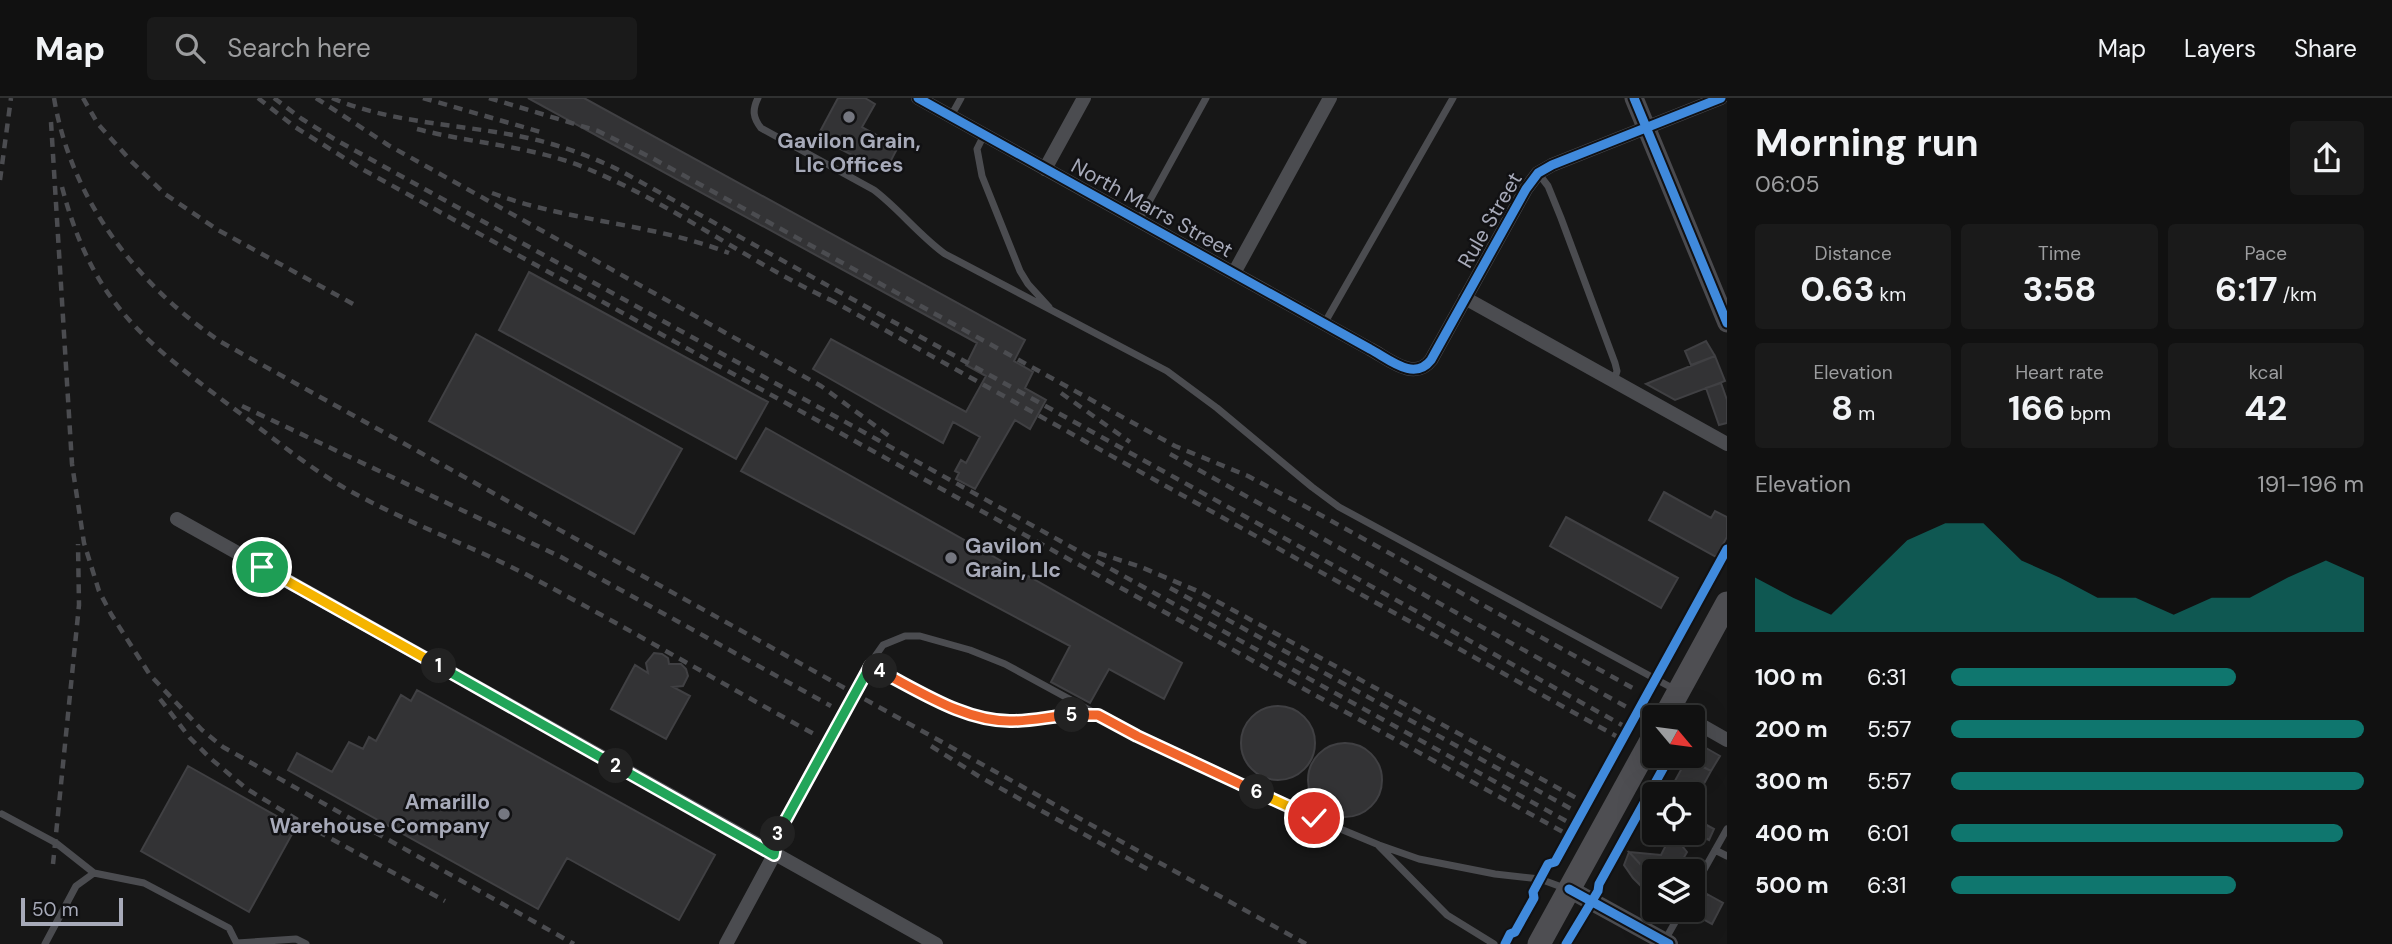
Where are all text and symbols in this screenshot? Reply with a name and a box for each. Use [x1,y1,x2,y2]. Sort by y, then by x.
search box [147,17,637,80]
text: Map [35,27,105,70]
icon: search [171,29,209,67]
text: Search here [227,31,371,65]
text: Map [2098,33,2146,64]
text: Layers [2184,33,2256,64]
text: Share [2294,33,2357,64]
marker: Gavilon Grain, Llc Offices [841,109,857,125]
text: Morning run [1755,118,1979,168]
button: share [2290,121,2364,195]
place label: Gavilon Grain, Llc Offices [777,127,921,179]
street label: North Marrs Street [1066,152,1238,264]
street label: Rule Street [1451,167,1529,273]
text: 06:05 [1755,169,1820,199]
text: Distance [1815,241,1892,266]
text: Time [2038,241,2081,266]
text: Pace [2245,241,2287,266]
text: 0.63 [1800,266,1875,312]
text: 3:58 [2023,266,2096,312]
text: 6:17 [2215,266,2278,312]
text: km [1875,282,1906,307]
text: /km [2278,282,2317,307]
text: Elevation [1814,360,1893,385]
text: Heart rate [2015,360,2104,385]
text: kcal [2249,360,2283,385]
text: 8 [1831,385,1853,431]
text: 166 [2008,385,2065,431]
text: 42 [2244,385,2287,431]
text: m [1853,401,1875,426]
text: bpm [2065,401,2111,426]
text: Elevation [1755,469,1851,499]
text: 191–196 m [2258,469,2364,499]
place label: Gavilon Grain, Llc [965,532,1061,584]
pin [232,537,292,597]
icon: arrive [243,548,281,586]
marker: Gavilon Grain, Llc [943,550,959,566]
pin: 1 [422,648,457,684]
text: 1 [435,653,442,678]
pin: 4 [862,654,898,688]
text: 4 [873,658,886,683]
text: 100 m [1755,662,1823,692]
text: 6:31 [1867,662,1906,692]
pin: 5 [1054,698,1090,732]
text: 5 [1066,702,1077,727]
north arrow [1642,705,1704,768]
map controls [1642,705,1705,922]
text: 200 m [1755,714,1828,744]
text: 5:57 [1867,714,1912,744]
pin: 2 [598,748,634,784]
text: 2 [610,753,621,778]
text: 300 m [1755,766,1828,796]
text: 5:57 [1867,766,1912,796]
pin: 6 [1240,774,1274,810]
text: 6 [1250,779,1263,804]
button: locate [1642,782,1705,845]
place label: Amarillo Warehouse Company [270,788,490,840]
pin [1284,788,1344,848]
icon: check [1295,799,1333,837]
marker: Amarillo Warehouse Company [496,806,512,822]
pin: 3 [760,816,796,852]
text: 400 m [1755,818,1829,848]
text: 6:01 [1867,818,1909,848]
text: 3 [772,821,783,846]
button: layers [1642,859,1705,922]
text: 500 m [1755,870,1829,900]
text: 6:31 [1867,870,1906,900]
scale bar [21,895,122,927]
text: 50 m [32,897,79,922]

